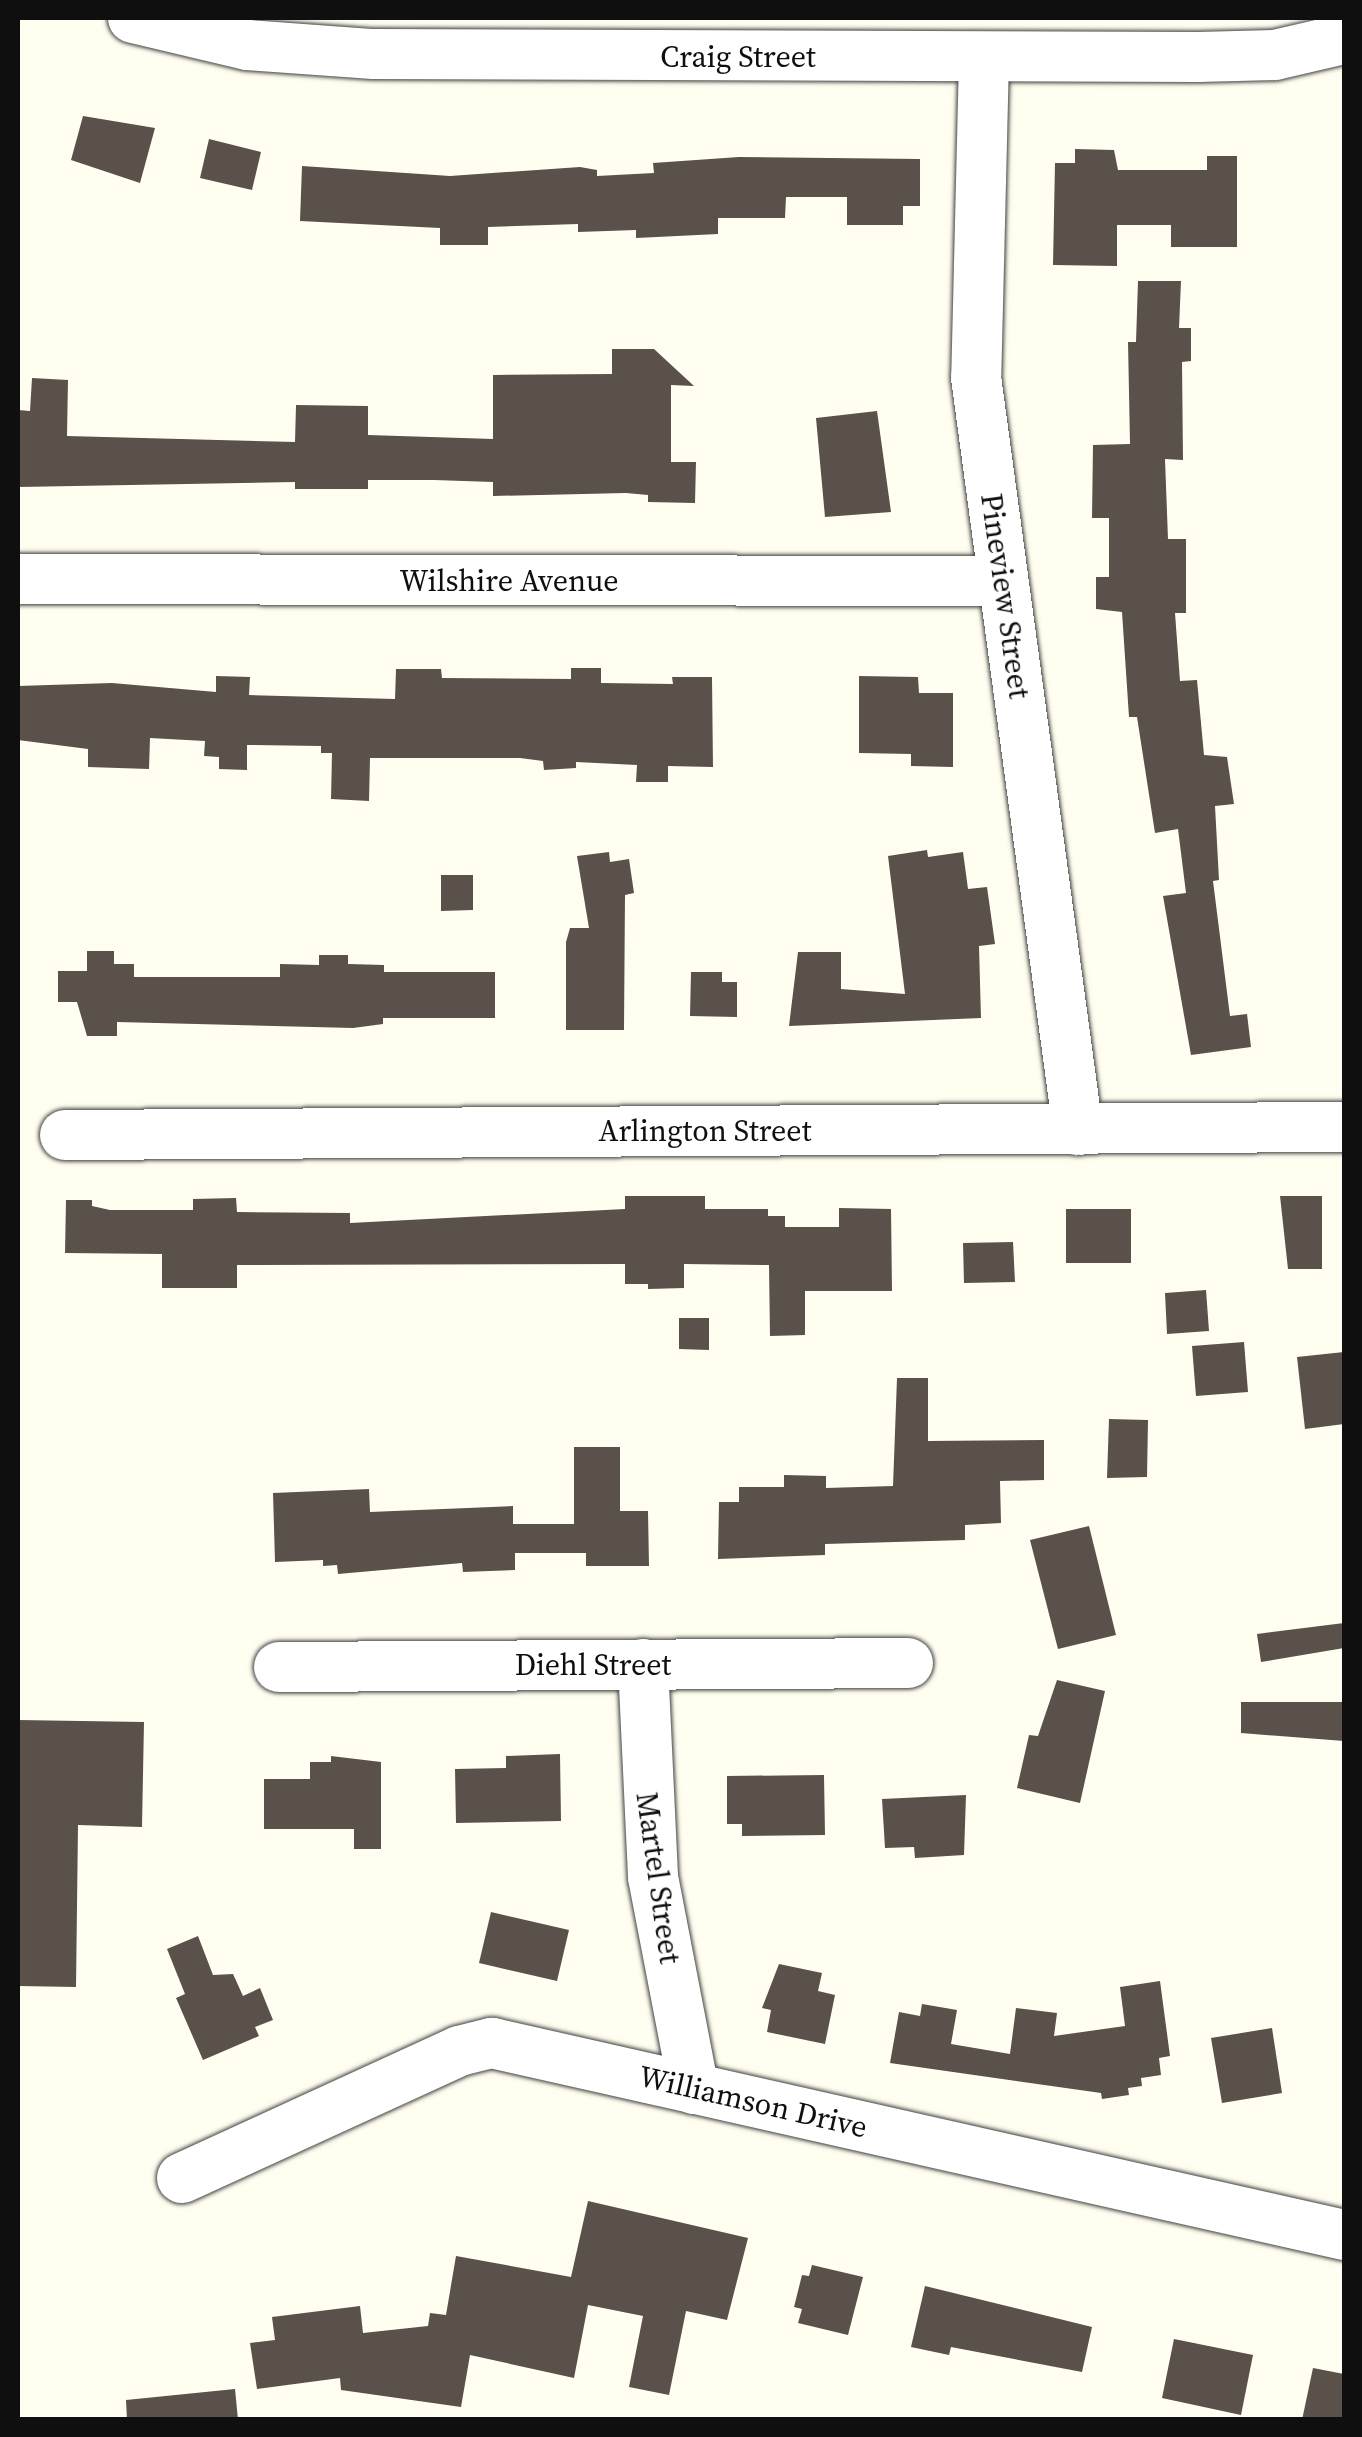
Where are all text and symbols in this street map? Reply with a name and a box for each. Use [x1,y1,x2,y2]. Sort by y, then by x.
street label: Craig Street [660,39,816,75]
street label: Pineview Street [973,491,1037,701]
street label: Wilshire Avenue [400,563,618,599]
street label: Arlington Street [599,1113,811,1149]
street label: Diehl Street [515,1647,671,1683]
street label: Martel Street [628,1790,688,1966]
street label: Williamson Drive [635,2058,871,2146]

